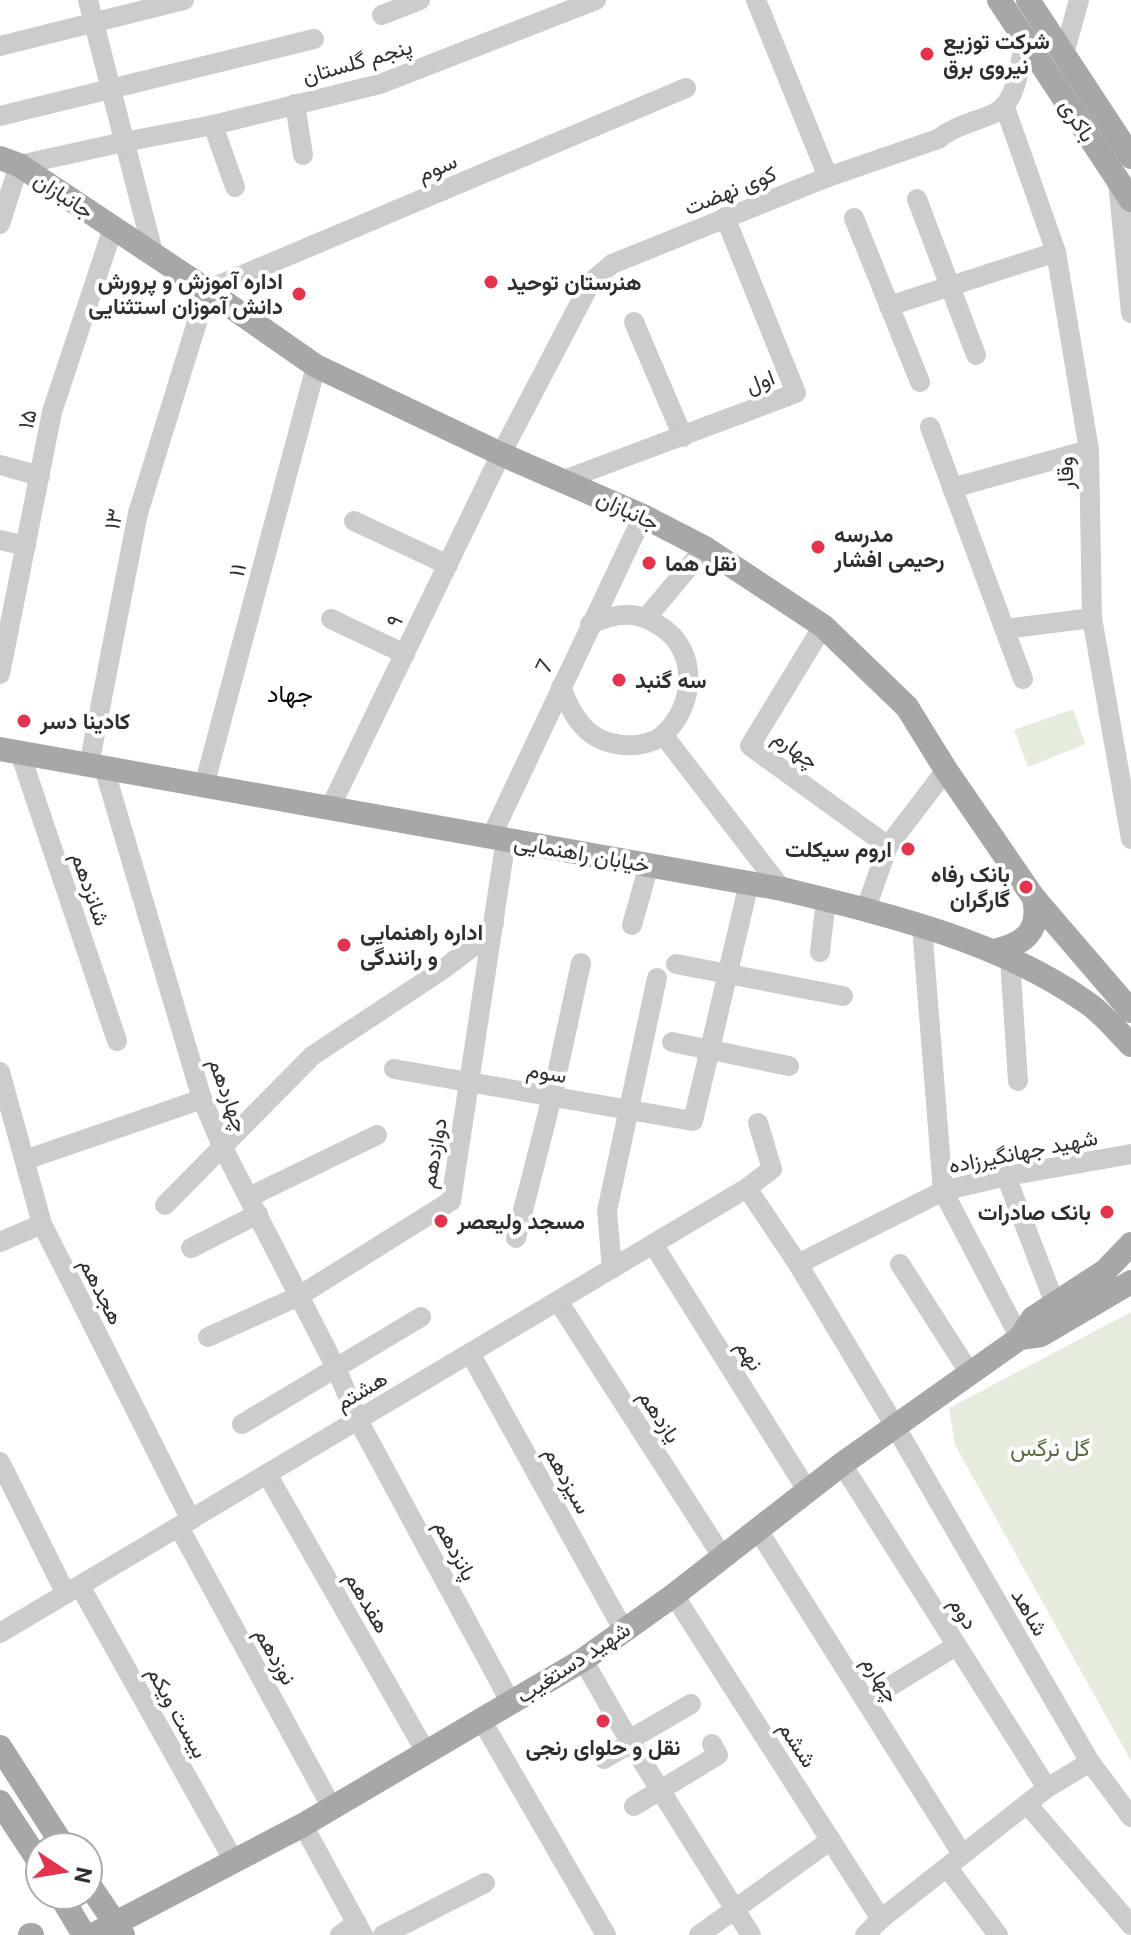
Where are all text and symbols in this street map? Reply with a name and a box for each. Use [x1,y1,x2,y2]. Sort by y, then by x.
place label: شرکت توزیع نیروی برق [943,29,1050,80]
street label: پنجم گلستان [299,34,415,91]
marker: شرکت توزیع نیروی برق [918,45,936,63]
street label: باکری [1054,94,1101,147]
street label: سوم [414,148,461,189]
street label: کوی نهضت [680,161,780,221]
street label: جانبازان [29,167,98,225]
place label: اداره آموزش و پرورش دانش آموزان استثنایی [88,269,283,320]
place label: هنرستان توحید [507,270,642,296]
marker: هنرستان توحید [482,273,500,291]
marker: اداره آموزش و پرورش دانش آموزان استثنایی [290,285,308,303]
street label: اول [742,365,779,399]
street label: ۱۵ [13,407,42,431]
street label: وقار [1052,456,1080,491]
street label: جانبازان [592,485,663,537]
street label: ۱۳ [99,506,128,532]
place label: مدرسه رحیمی افشار [833,522,945,573]
marker: مدرسه رحیمی افشار [809,538,827,556]
place label: نقل هما [665,551,737,576]
marker: نقل هما [640,554,658,572]
street label: ۱۱ [224,561,251,579]
street label: ۹ [381,611,408,631]
street label: 7 [531,655,558,677]
place label: سه گنبد [635,668,707,694]
marker: سه گنبد [610,671,628,689]
district label: جهاد [267,680,313,709]
place label: کادینا دسر [39,709,130,735]
marker: کادینا دسر [15,712,33,730]
street label: چهارم [767,724,823,776]
street label: خیابان راهنمایی [512,829,652,879]
place label: اروم سیکلت [785,837,892,864]
marker: اروم سیکلت [899,840,917,858]
street label: شانزدهم [64,849,115,930]
place label: بانک رفاه گارگران [931,862,1010,913]
marker: بانک رفاه گارگران [1017,878,1035,896]
place label: اداره راهنمایی و رانندگی [360,920,483,971]
marker: اداره راهنمایی و رانندگی [335,936,353,954]
street label: چهاردهم [202,1055,253,1136]
street label: سوم [525,1057,569,1090]
street label: دوازدهم [415,1116,454,1191]
street label: شهید جهانگیرزاده [946,1125,1100,1179]
place label: بانک صادرات [978,1200,1091,1226]
marker: بانک صادرات [1098,1203,1116,1221]
place label: مسجد ولیعصر [456,1209,585,1235]
marker: مسجد ولیعصر [432,1212,450,1230]
street label: هجدهم [72,1254,129,1330]
street label: نهم [729,1335,768,1376]
street label: هشتم [331,1365,393,1417]
street label: یازدهم [632,1385,686,1449]
park label: گل نرگس [1010,1436,1090,1462]
street label: سیزدهم [537,1442,596,1519]
street label: پانزدهم [427,1515,482,1586]
street label: هفدهم [338,1567,395,1639]
street label: شاهد [1006,1584,1053,1640]
street label: دوم [942,1592,983,1635]
street label: شهید دستغیب [512,1616,635,1709]
street label: نوزدهم [248,1623,301,1690]
street label: چهارم [855,1651,905,1708]
street label: بیست ویکم [140,1662,213,1763]
marker: نقل و حلوای رنجی [594,1712,612,1730]
street label: ششم [772,1717,822,1773]
place label: نقل و حلوای رنجی [526,1735,680,1761]
north arrow [24,1831,104,1911]
text: N [69,1865,97,1885]

